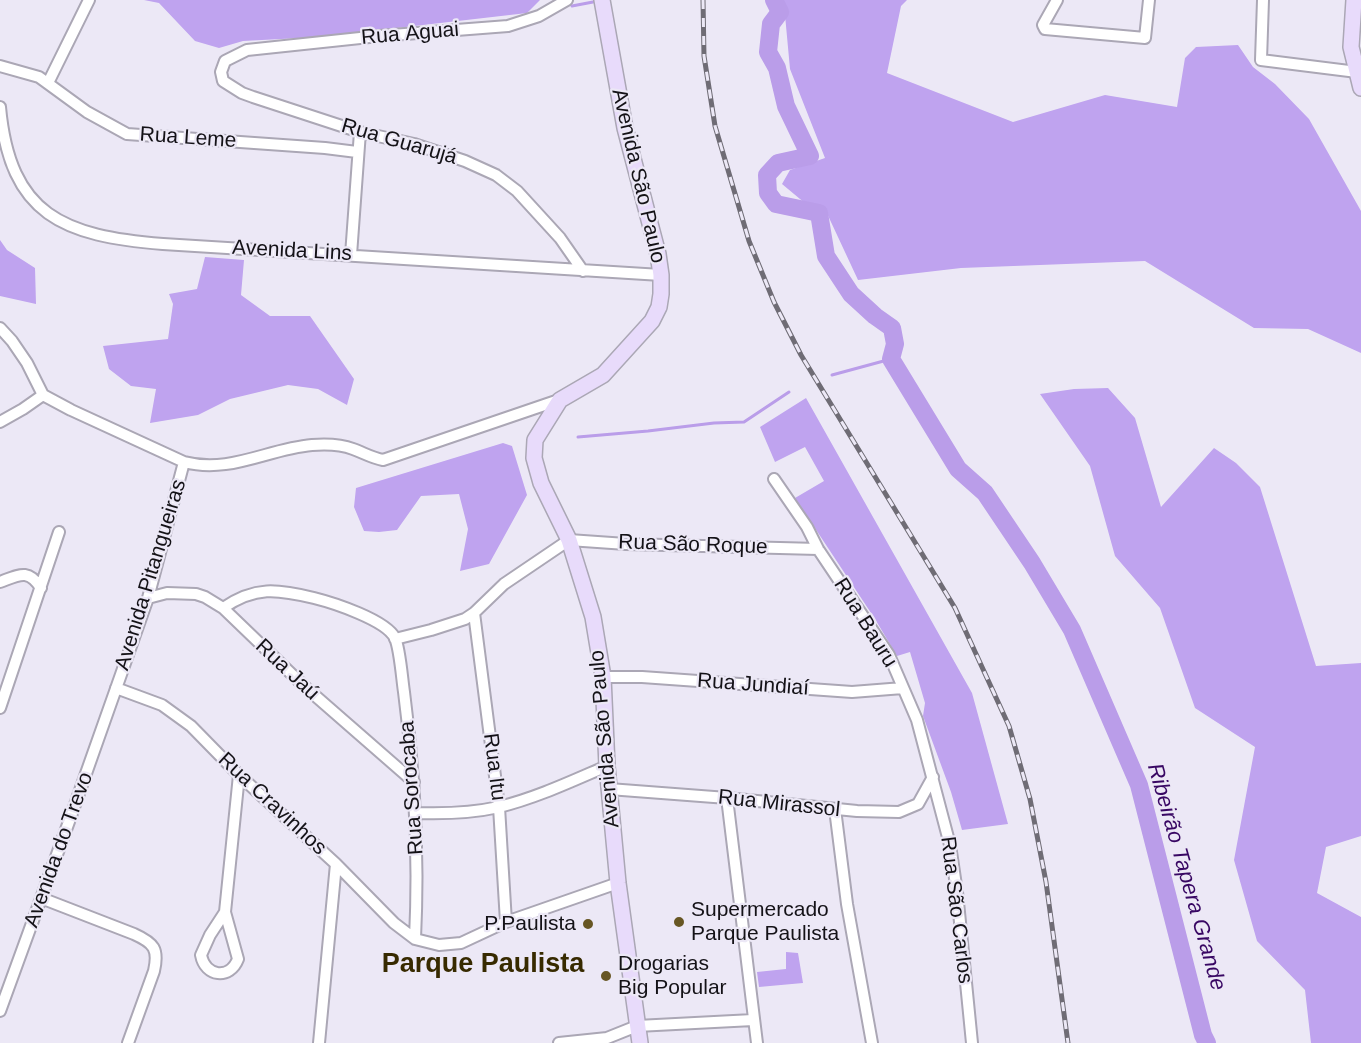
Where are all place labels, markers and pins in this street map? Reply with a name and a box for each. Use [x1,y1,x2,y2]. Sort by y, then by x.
place label: Supermercado Parque Paulista [691,897,839,947]
place label: P.Paulista [484,911,576,937]
marker: Supermercado Parque Paulista [672,915,686,929]
marker: P.Paulista [581,917,595,931]
place label: Drogarias Big Popular [618,951,727,1001]
marker: Drogarias Big Popular [599,969,613,983]

